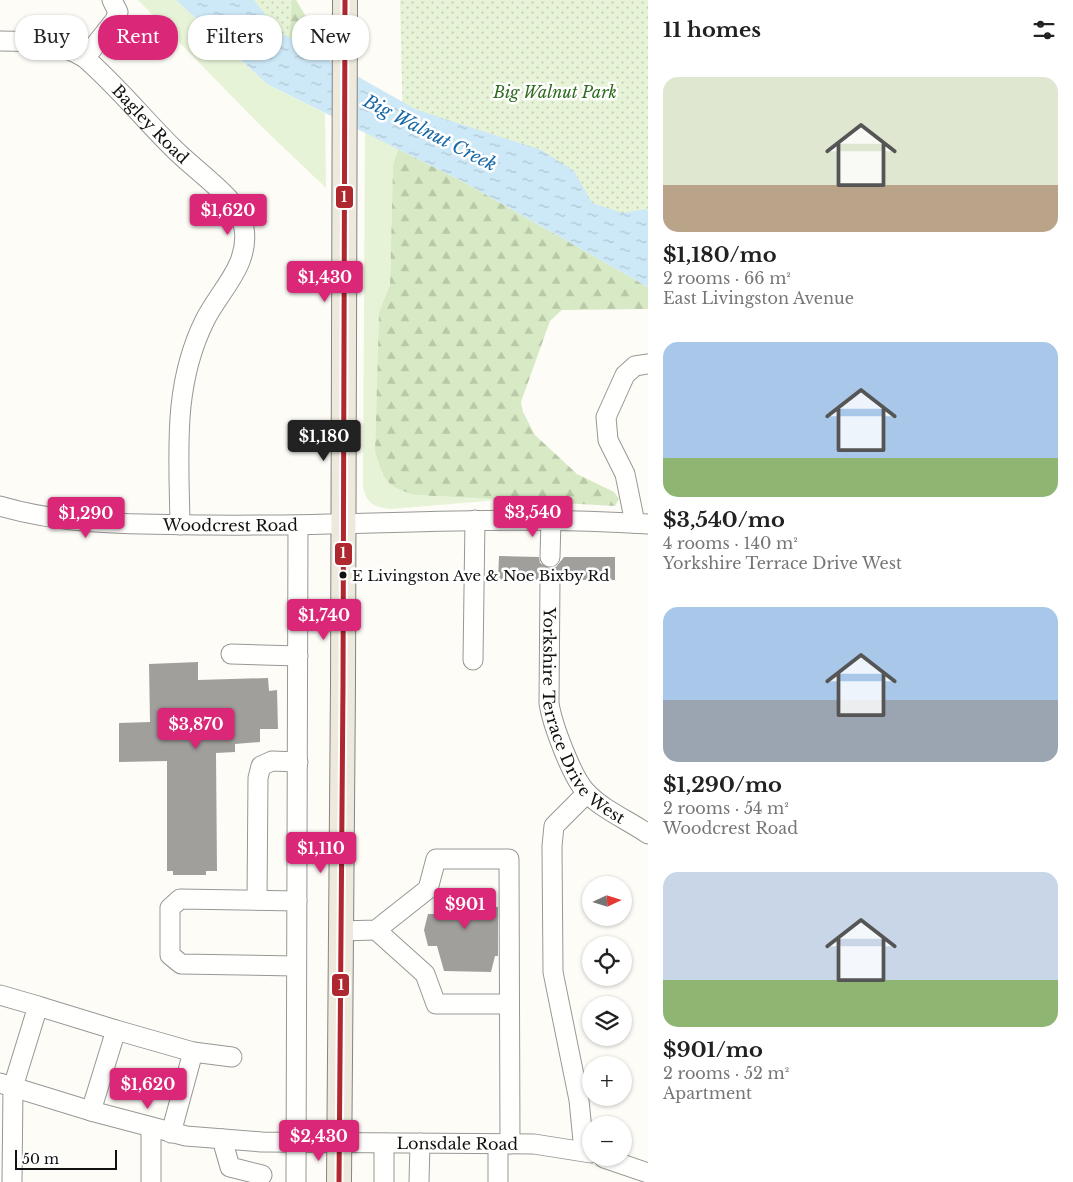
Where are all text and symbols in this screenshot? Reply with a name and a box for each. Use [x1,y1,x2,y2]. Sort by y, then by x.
chip: Buy [15,15,88,60]
chip: Rent [98,15,178,60]
chip: Filters [188,15,282,60]
chip: New [292,15,369,60]
icon: filters [1030,16,1058,44]
text: 11 homes [663,17,761,43]
street label: Bagley Road [108,80,193,168]
park label: Big Walnut Park [492,82,617,102]
water label: Big Walnut Creek [359,90,500,176]
icon: home [816,110,906,200]
line badge: 1 [335,185,354,209]
text: 1 [341,188,347,206]
pin: $1,620 [187,194,269,236]
text: $1,620 [201,200,255,220]
text: $1,180/mo [663,242,777,268]
pin: $1,430 [284,260,366,303]
text: $1,430 [298,267,352,287]
text: 2 rooms · 66 m² [663,268,791,288]
text: East Livingston Avenue [663,288,854,308]
icon: home [816,375,906,465]
pin: $1,180 [283,420,365,462]
text: $1,180 [299,426,349,446]
pin: $1,290 [45,496,127,539]
pin: $3,540 [492,496,574,538]
text: $3,540 [505,502,561,522]
text: $1,290 [59,503,113,523]
text: $3,540/mo [663,507,785,533]
street label: Woodcrest Road [162,515,298,535]
text: 4 rooms · 140 m² [663,533,798,553]
line badge: 1 [334,542,353,566]
text: 1 [340,544,346,562]
text: Yorkshire Terrace Drive West [663,553,902,573]
place label: E Livingston Ave & Noe Bixby Rd [352,566,609,585]
marker: E Livingston Ave & Noe Bixby Rd [338,570,348,580]
pin: $1,740 [283,598,365,641]
text: $1,740 [298,605,350,625]
street label: Yorkshire Terrace Drive West [539,606,629,828]
icon: home [816,640,906,730]
pin: $3,870 [155,708,237,750]
text: $3,870 [168,714,224,734]
text: $1,290/mo [663,772,782,798]
text: 2 rooms · 54 m² [663,798,789,818]
text: Woodcrest Road [663,818,798,838]
pin: $1,110 [280,832,362,874]
text: $1,110 [297,838,345,858]
north arrow [582,876,632,926]
map controls [582,876,632,1166]
pin: $901 [435,888,495,930]
text: $901 [445,894,485,914]
icon: home [816,905,906,995]
button: locate [582,936,632,986]
line badge: 1 [331,973,350,997]
text: 1 [338,976,344,994]
button: layers [582,996,632,1046]
text: $901/mo [663,1037,763,1063]
button: + [582,1056,632,1106]
text: 2 rooms · 52 m² [663,1063,789,1083]
pin: $1,620 [107,1068,189,1110]
text: $1,620 [121,1074,175,1094]
text: Apartment [663,1083,752,1103]
button: − [582,1116,632,1166]
pin: $2,430 [278,1120,360,1162]
text: $2,430 [290,1126,348,1146]
street label: Lonsdale Road [396,1133,518,1154]
scale bar [15,1147,118,1170]
text: 50 m [22,1150,59,1168]

